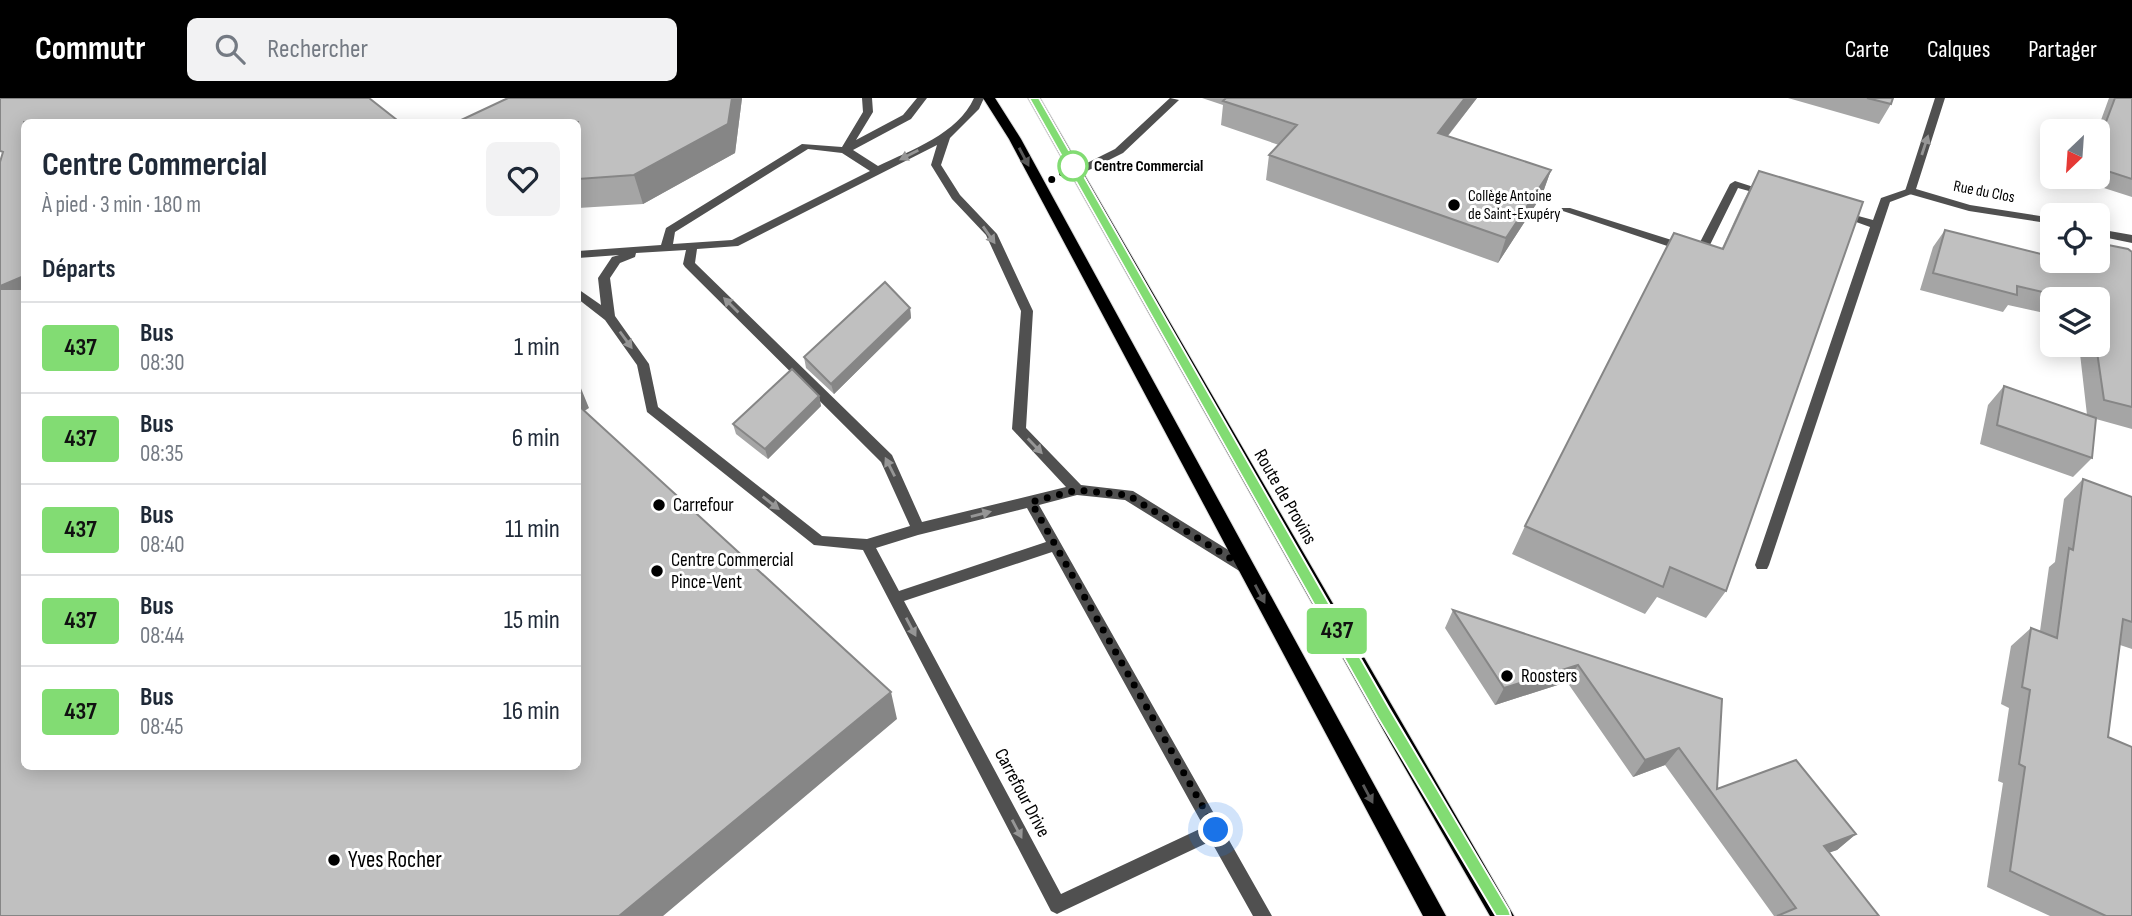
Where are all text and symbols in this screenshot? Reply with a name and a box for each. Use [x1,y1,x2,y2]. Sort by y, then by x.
search box [187,18,677,81]
text: Commutr [35,29,145,69]
icon: search [211,30,249,68]
text: Rechercher [267,34,368,65]
text: Carte [1845,35,1889,64]
text: Calques [1927,35,1990,64]
text: Partager [2028,35,2097,64]
north arrow [2040,119,2110,189]
map controls [2040,119,2110,357]
one-way arrow [1920,134,1931,155]
button: heart [486,142,560,216]
text: Centre Commercial [42,145,267,185]
one-way arrow [1018,147,1030,166]
one-way arrow [899,150,919,161]
marker: Centre Commercial [1058,151,1088,181]
place label: Centre Commercial [1094,157,1203,176]
street label: Rue du Clos [1952,177,2017,207]
place label: Collège Antoine de Saint-Exupéry [1468,187,1561,224]
text: À pied · 3 min · 180 m [42,191,201,219]
marker: Collège Antoine de Saint-Exupéry [1446,197,1462,213]
button: locate [2040,203,2110,273]
one-way arrow [982,225,995,245]
text: Départs [42,254,115,285]
button: layers [2040,287,2110,357]
one-way arrow [724,297,740,314]
text: Bus [140,318,174,349]
one-way arrow [619,331,633,349]
text: 1 min [514,332,560,363]
text: 437 [64,333,97,362]
text: 08:30 [140,349,185,377]
text: Bus [140,409,174,440]
text: 6 min [512,423,560,454]
text: 437 [64,424,97,453]
one-way arrow [1026,437,1042,454]
text: 08:35 [140,440,184,468]
street label: Route de Provins [1249,445,1322,549]
one-way arrow [884,457,896,477]
place label: Carrefour [673,494,734,517]
one-way arrow [761,496,779,511]
marker: Carrefour [651,497,667,513]
text: Bus [140,500,174,531]
one-way arrow [970,508,992,519]
text: 11 min [505,514,560,545]
text: 437 [64,515,97,544]
text: 08:40 [140,531,185,559]
place label: Centre Commercial Pince-Vent [671,549,794,594]
marker: Centre Commercial Pince-Vent [649,563,665,579]
one-way arrow [1254,584,1266,604]
text: Bus [140,591,174,622]
text: 15 min [504,605,560,636]
text: 437 [64,606,97,635]
line badge: 437 [1297,608,1377,654]
text: 437 [1321,616,1353,645]
one-way arrow [905,617,917,637]
text: 08:44 [140,622,184,650]
place label: Roosters [1521,665,1578,688]
marker: Roosters [1499,668,1515,684]
text: Bus [140,682,174,713]
text: 16 min [503,696,560,727]
text: 437 [64,697,97,726]
text: 08:45 [140,713,184,741]
street label: Carrefour Drive [989,745,1055,841]
one-way arrow [1363,784,1374,804]
your location [1198,812,1233,847]
one-way arrow [1010,819,1022,839]
place label: Yves Rocher [348,846,442,874]
marker: Yves Rocher [326,852,342,868]

